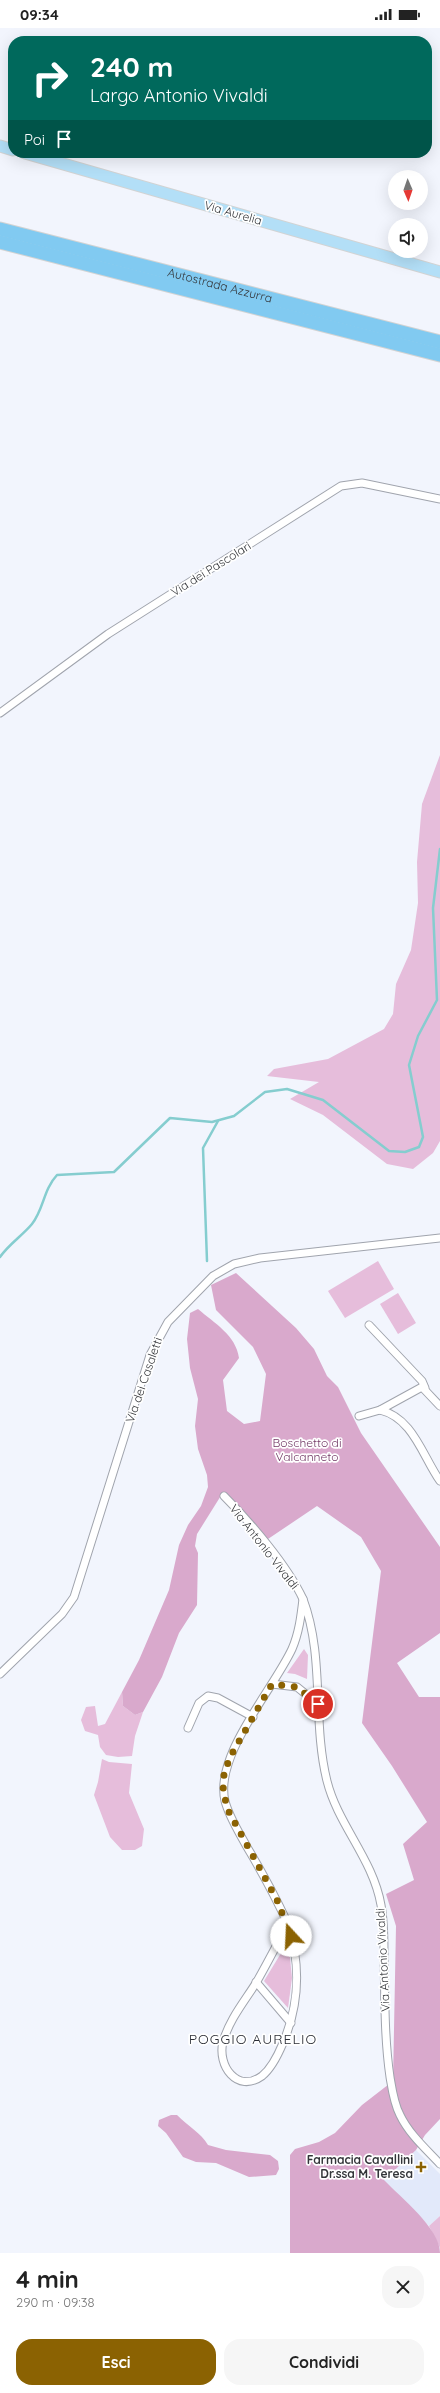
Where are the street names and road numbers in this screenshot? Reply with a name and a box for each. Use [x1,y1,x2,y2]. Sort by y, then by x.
street label: Via Aurelia [203,197,264,228]
street label: Autostrada Azzurra [166,264,274,306]
street label: Via dei Pascolari [168,538,254,599]
street label: Via dei Casaletti [122,1335,165,1424]
street label: Via Antonio Vivaldi [227,1501,302,1592]
street label: Via Antonio Vivaldi [372,1908,393,2012]

